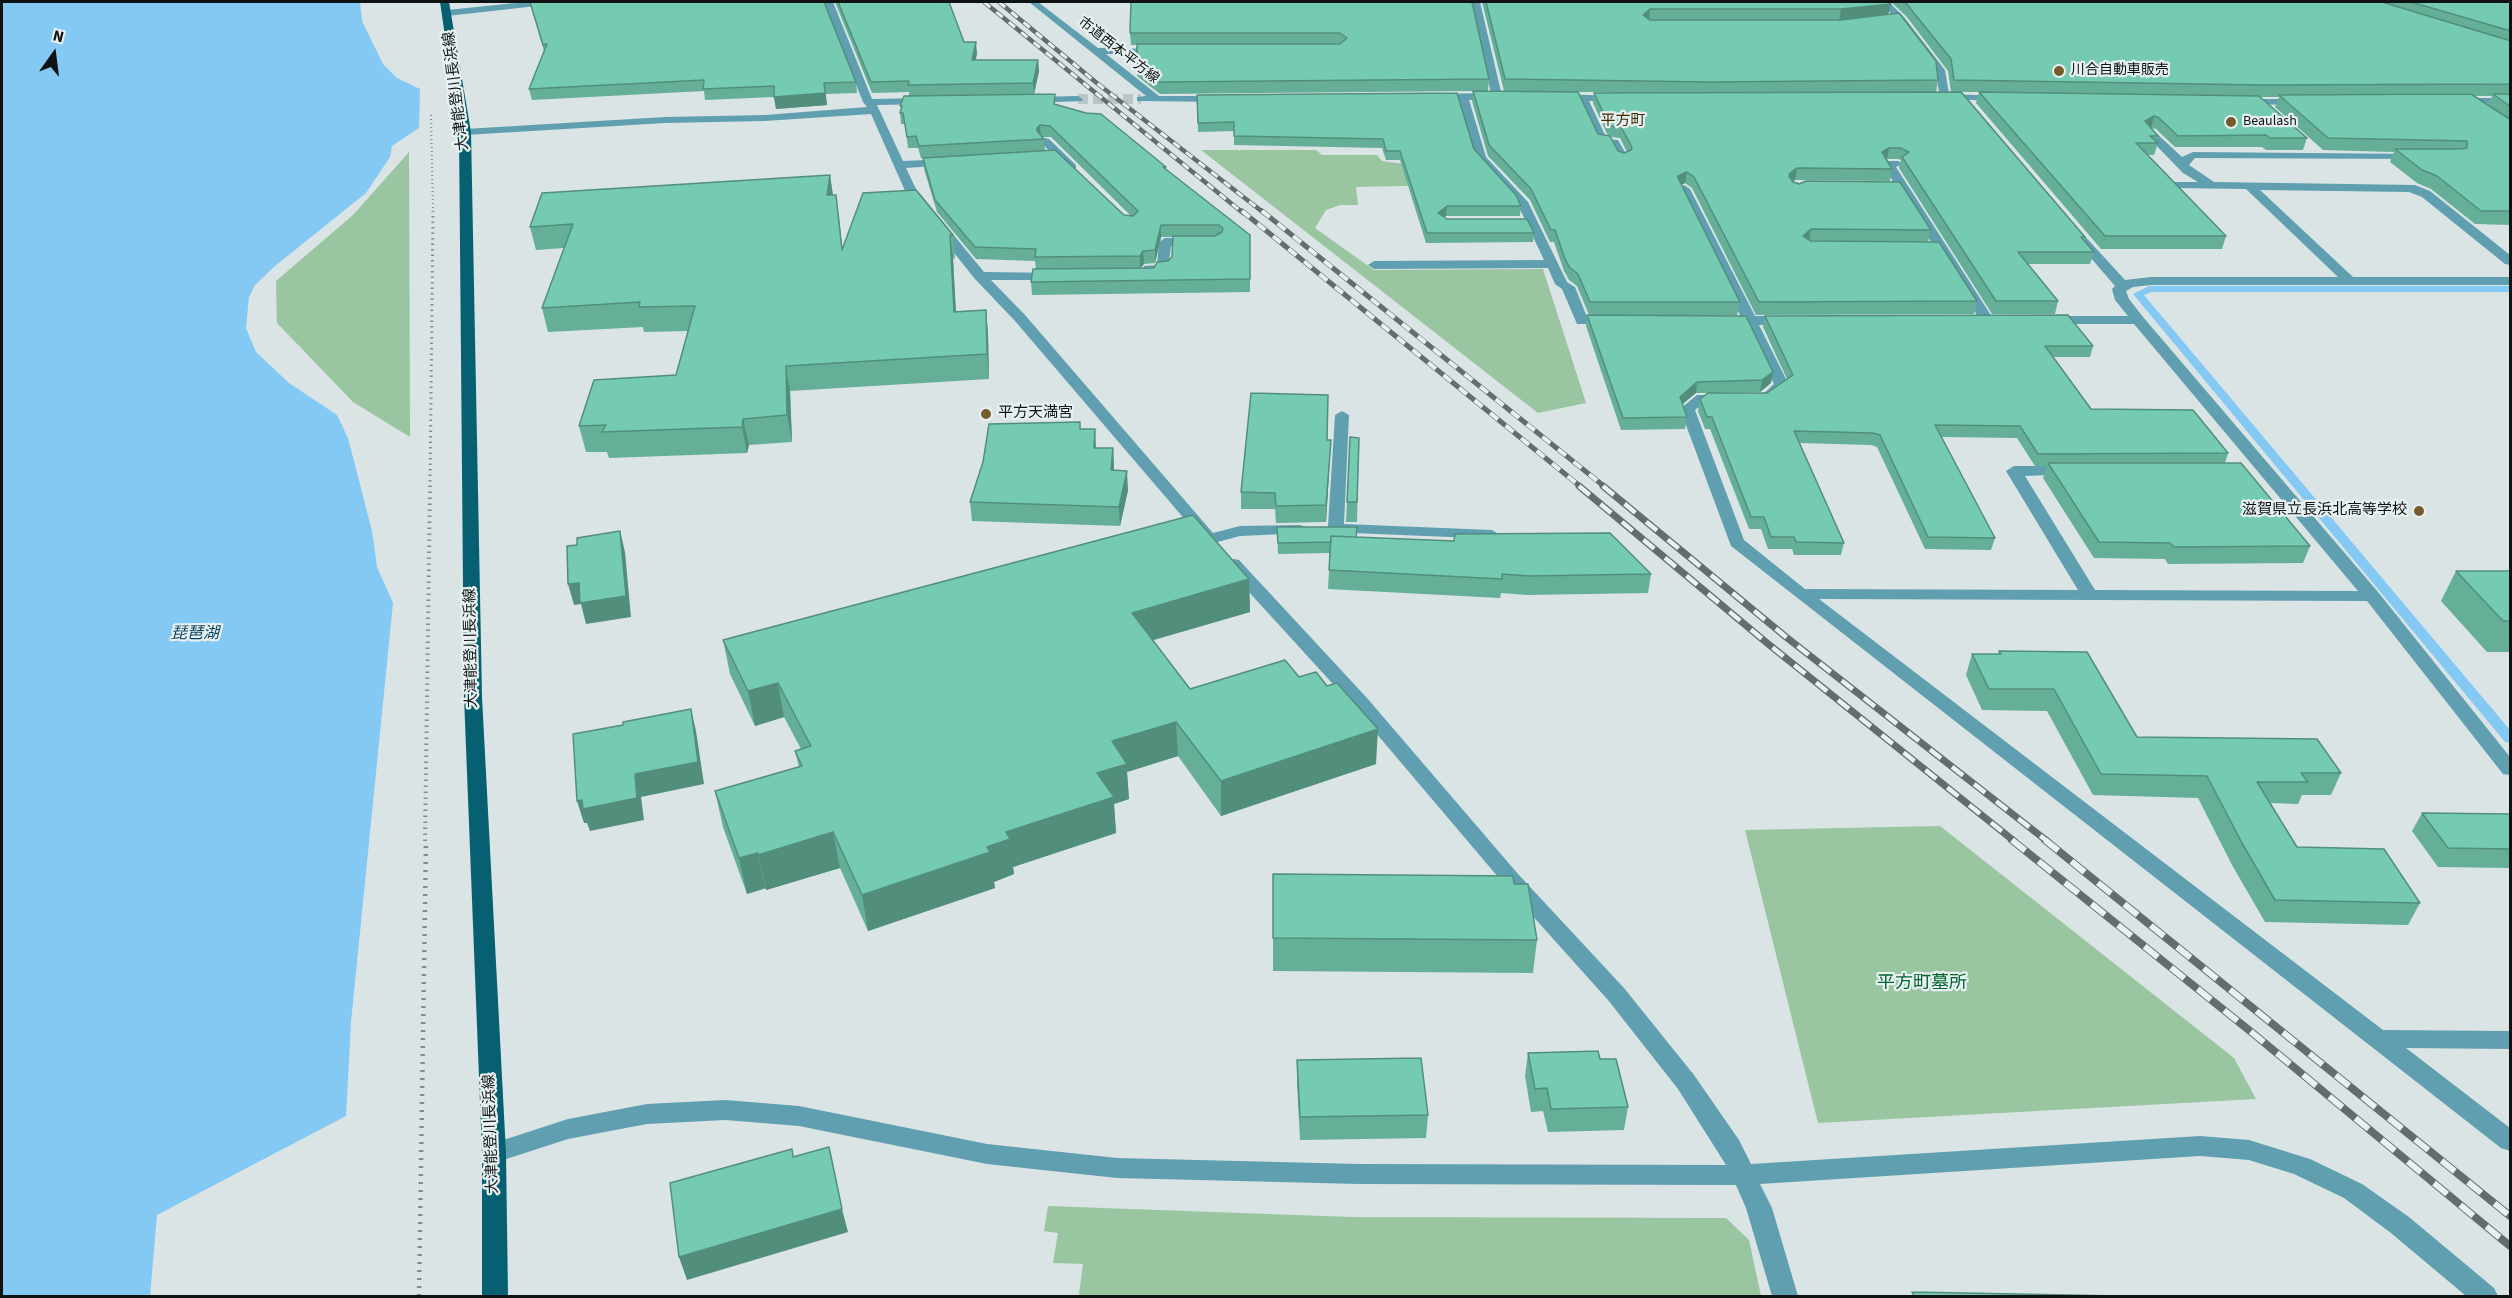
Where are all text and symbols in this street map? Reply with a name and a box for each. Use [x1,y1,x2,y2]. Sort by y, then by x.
street label: 市道西本平方線 [1074,14,1162,88]
north arrow [24,24,84,84]
text: N [51,25,66,48]
street label: 大津能登川長浜線 [441,30,473,152]
place label: 川合自動車販売 [2071,63,2169,79]
marker: 川合自動車販売 [2052,64,2066,78]
district label: 平方町 [1601,113,1645,131]
place label: Beaulash [2243,114,2297,130]
marker: Beaulash [2224,115,2238,129]
place label: 平方天満宮 [998,405,1073,423]
marker: 平方天満宮 [979,407,993,421]
place label: 滋賀県立長浜北高等学校 [2242,502,2407,520]
marker: 滋賀県立長浜北高等学校 [2412,504,2426,518]
street label: 大津能登川長浜線 [462,588,482,708]
water label: 琵琶湖 [171,624,219,644]
park label: 平方町墓所 [1877,973,1967,995]
street label: 大津能登川長浜線 [481,1074,503,1194]

